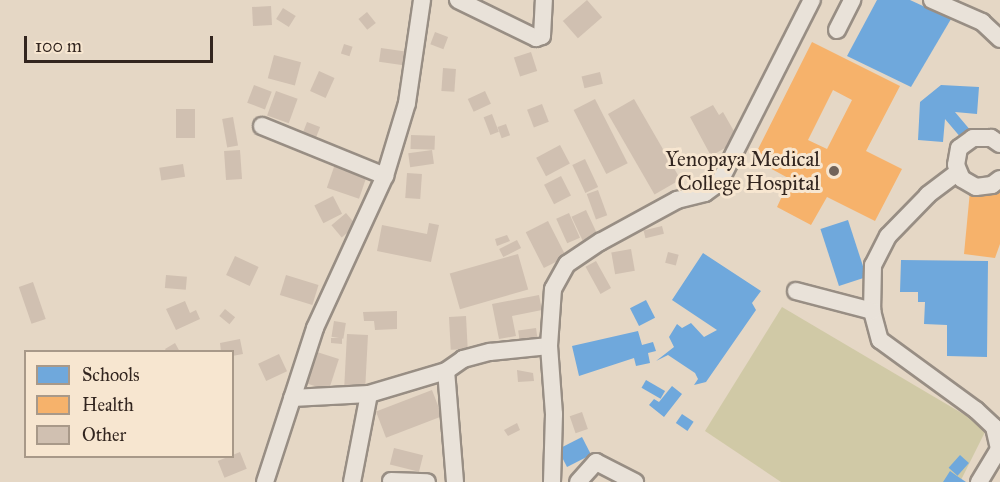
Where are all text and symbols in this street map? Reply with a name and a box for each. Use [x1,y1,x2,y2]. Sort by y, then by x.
scale bar [27,24,216,62]
text: 100 m [35,35,82,57]
place label: Yenopaya Medical College Hospital [665,146,820,196]
marker: Yenopaya Medical College Hospital [825,162,843,180]
legend [24,350,234,458]
text: Schools [82,364,140,386]
text: Health [82,394,134,416]
text: Other [82,424,126,446]

